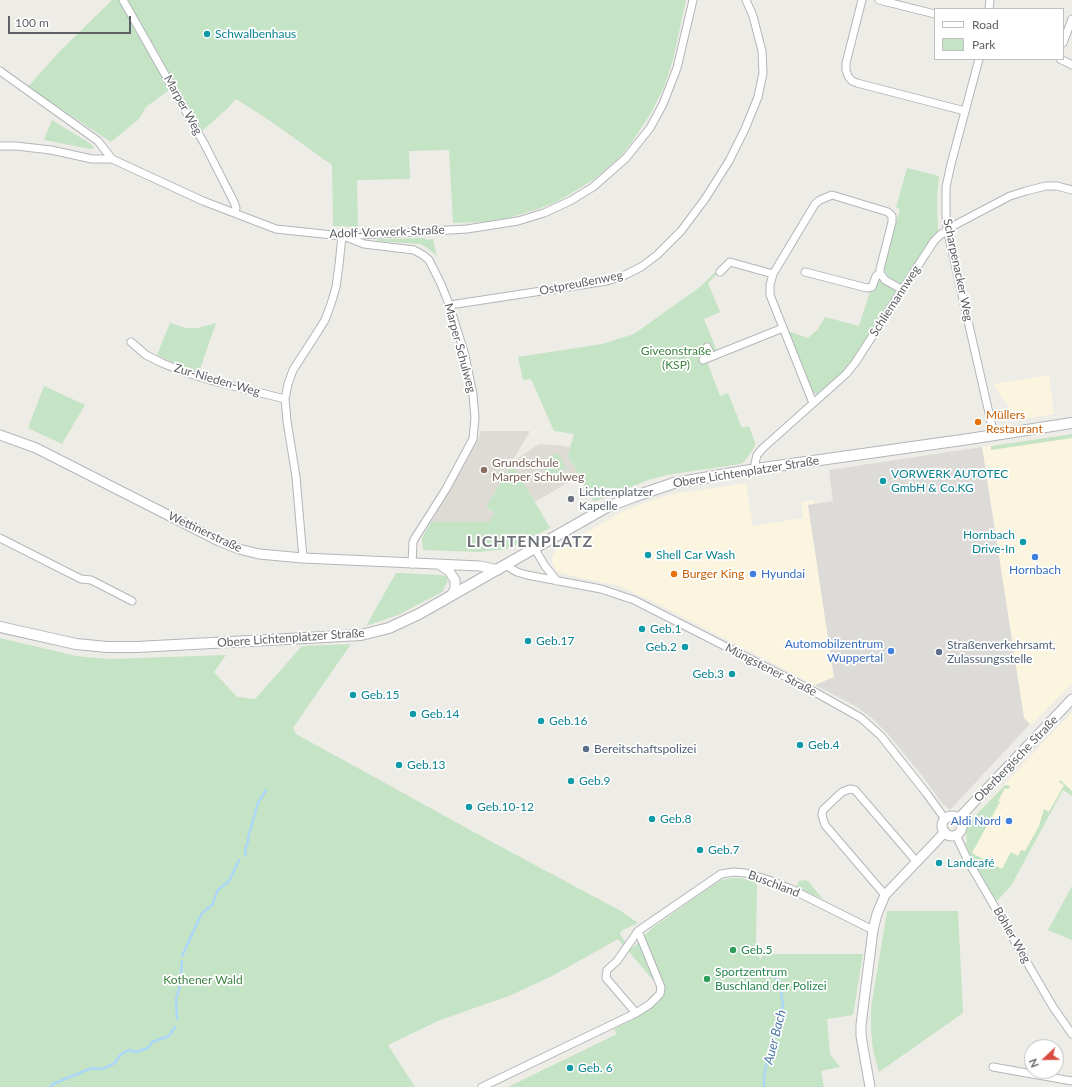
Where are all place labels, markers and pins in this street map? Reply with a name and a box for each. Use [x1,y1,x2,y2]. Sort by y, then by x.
place label: Schwalbenhaus [215,27,296,41]
marker: Schwalbenhaus [202,29,212,39]
place label: Müllers Restaurant [986,408,1043,436]
marker: Müllers Restaurant [973,417,983,427]
place label: Grundschule Marper Schulweg [492,456,584,484]
marker: Grundschule Marper Schulweg [479,465,489,475]
place label: VORWERK AUTOTEC GmbH & Co.KG [891,467,1008,495]
marker: VORWERK AUTOTEC GmbH & Co.KG [878,476,888,486]
place label: Lichtenplatzer Kapelle [579,485,653,513]
marker: Lichtenplatzer Kapelle [566,494,576,504]
place label: Hornbach Drive-In [963,528,1015,556]
marker: Hornbach Drive-In [1018,537,1028,547]
place label: Shell Car Wash [656,548,735,562]
marker: Shell Car Wash [643,550,653,560]
marker: Hornbach [1030,552,1040,562]
place label: Hornbach [1009,563,1061,577]
place label: Burger King [682,567,744,581]
place label: Hyundai [761,567,805,581]
marker: Burger King [669,569,679,579]
marker: Hyundai [748,569,758,579]
place label: Geb.1 [650,622,682,636]
marker: Geb.1 [637,624,647,634]
place label: Geb.17 [536,634,575,648]
marker: Geb.17 [523,636,533,646]
place label: Automobilzentrum Wuppertal [785,637,883,665]
place label: Straßenverkehrsamt, Zulassungsstelle [947,638,1055,666]
place label: Geb.2 [645,640,677,654]
marker: Geb.2 [680,642,690,652]
marker: Automobilzentrum Wuppertal [886,646,896,656]
marker: Straßenverkehrsamt, Zulassungsstelle [934,647,944,657]
place label: Geb.3 [692,667,724,681]
marker: Geb.3 [727,669,737,679]
place label: Geb.15 [361,688,400,702]
marker: Geb.15 [348,690,358,700]
place label: Geb.14 [421,707,460,721]
marker: Geb.14 [408,709,418,719]
place label: Geb.16 [549,714,588,728]
marker: Geb.16 [536,716,546,726]
place label: Geb.4 [808,738,840,752]
marker: Geb.4 [795,740,805,750]
place label: Bereitschaftspolizei [594,742,696,756]
marker: Bereitschaftspolizei [581,744,591,754]
place label: Geb.13 [407,758,446,772]
marker: Geb.13 [394,760,404,770]
place label: Geb.9 [579,774,611,788]
marker: Geb.9 [566,776,576,786]
place label: Geb.10-12 [477,800,534,814]
marker: Geb.10-12 [464,802,474,812]
place label: Geb.8 [660,812,692,826]
marker: Geb.8 [647,814,657,824]
place label: Aldi Nord [951,814,1001,828]
marker: Aldi Nord [1004,816,1014,826]
place label: Geb.7 [708,843,740,857]
marker: Geb.7 [695,845,705,855]
place label: Landcafé [947,856,994,870]
marker: Landcafé [934,858,944,868]
place label: Geb.5 [741,943,773,957]
marker: Geb.5 [728,945,738,955]
place label: Sportzentrum Buschland der Polizei [715,965,827,993]
marker: Sportzentrum Buschland der Polizei [702,974,712,984]
place label: Geb. 6 [578,1061,613,1075]
marker: Geb. 6 [565,1063,575,1073]

